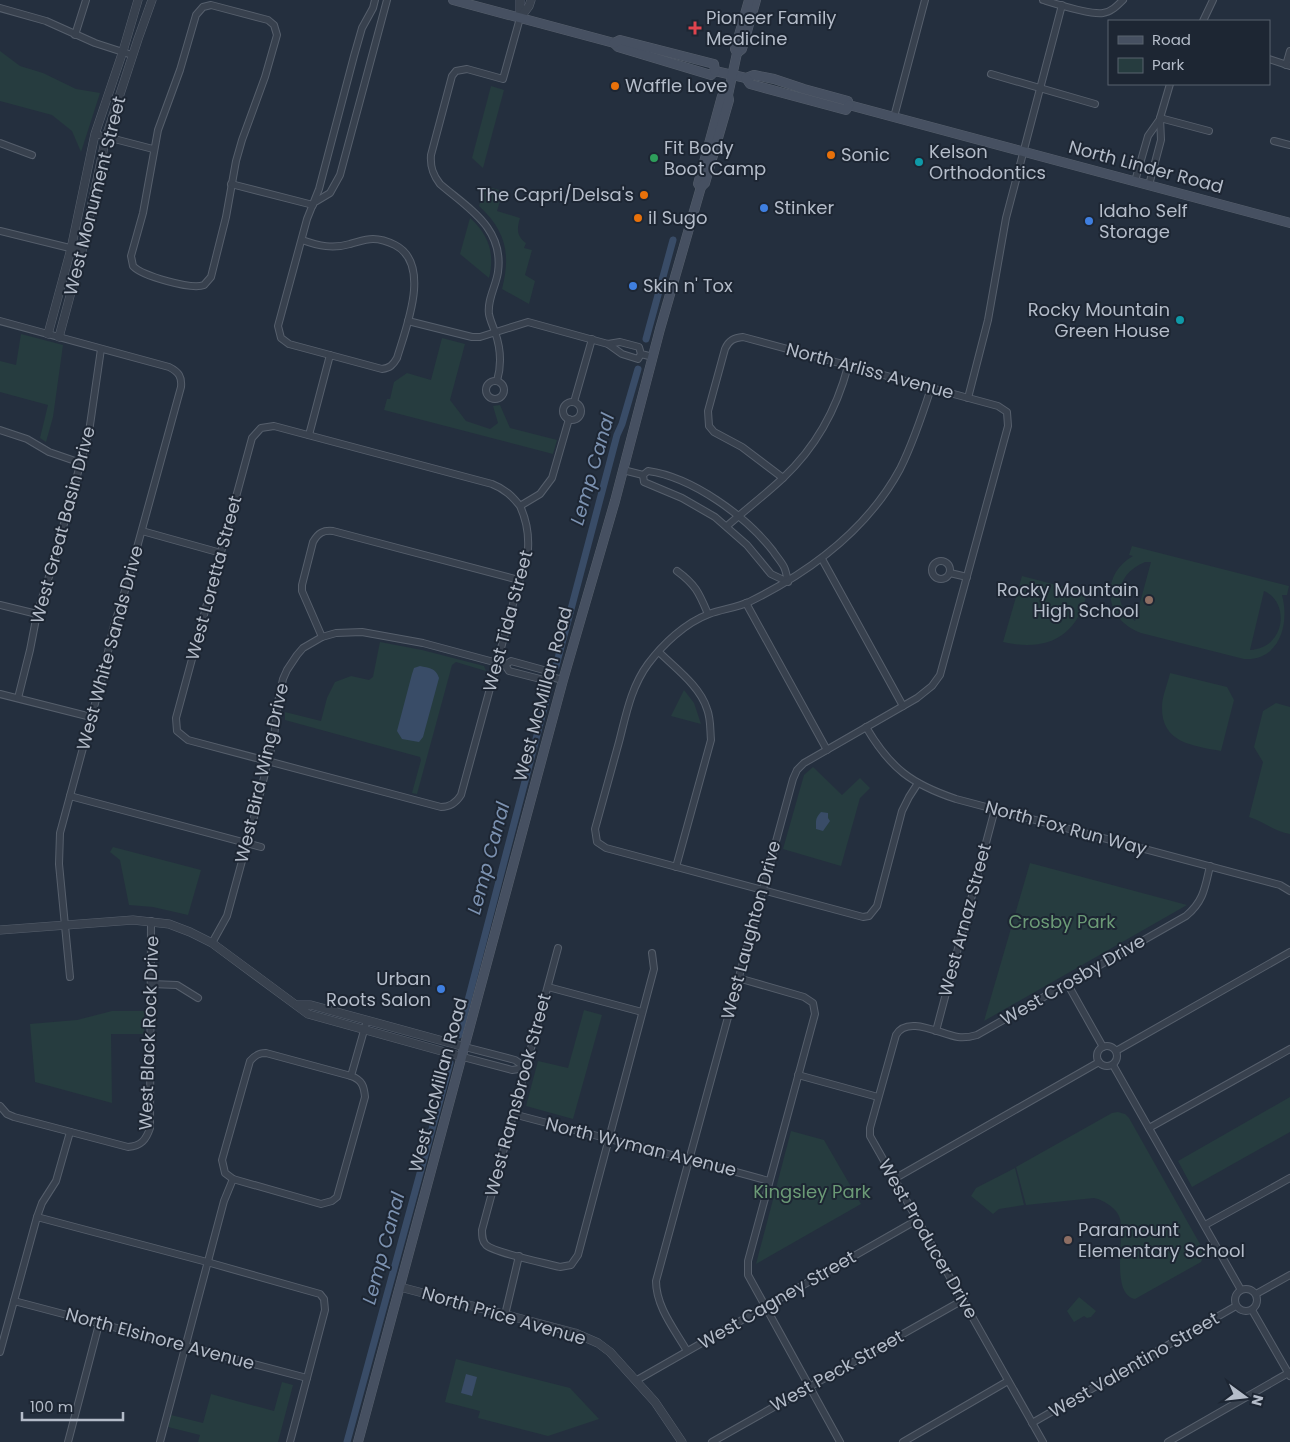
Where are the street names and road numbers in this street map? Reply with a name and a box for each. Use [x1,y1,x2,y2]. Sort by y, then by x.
street label: West Monument Street [58,93,131,298]
street label: North Linder Road [1066,134,1226,199]
street label: North Arliss Avenue [784,336,957,405]
street label: West Great Basin Drive [24,423,101,626]
street label: West Loretta Street [180,493,248,663]
street label: West White Sands Drive [70,543,149,753]
street label: West Tida Street [477,547,538,694]
street label: West McMillan Road [507,604,578,784]
street label: West Bird Wing Drive [229,680,294,865]
street label: North Fox Run Way [983,794,1150,861]
street label: West Laughton Drive [715,838,786,1022]
street label: West Arnaz Street [932,840,997,999]
street label: West Crosby Drive [996,928,1150,1031]
street label: West Black Rock Drive [133,935,164,1131]
street label: West Ramsbrook Street [478,991,557,1199]
street label: West McMillan Road [402,995,473,1175]
street label: North Wyman Avenue [543,1111,739,1182]
street label: West Producer Drive [872,1154,984,1323]
street label: West Cagney Street [693,1244,860,1355]
street label: North Price Avenue [419,1280,589,1351]
street label: North Elsinore Avenue [63,1301,257,1376]
street label: West Valentino Street [1044,1306,1223,1424]
street label: West Peck Street [766,1324,908,1418]

